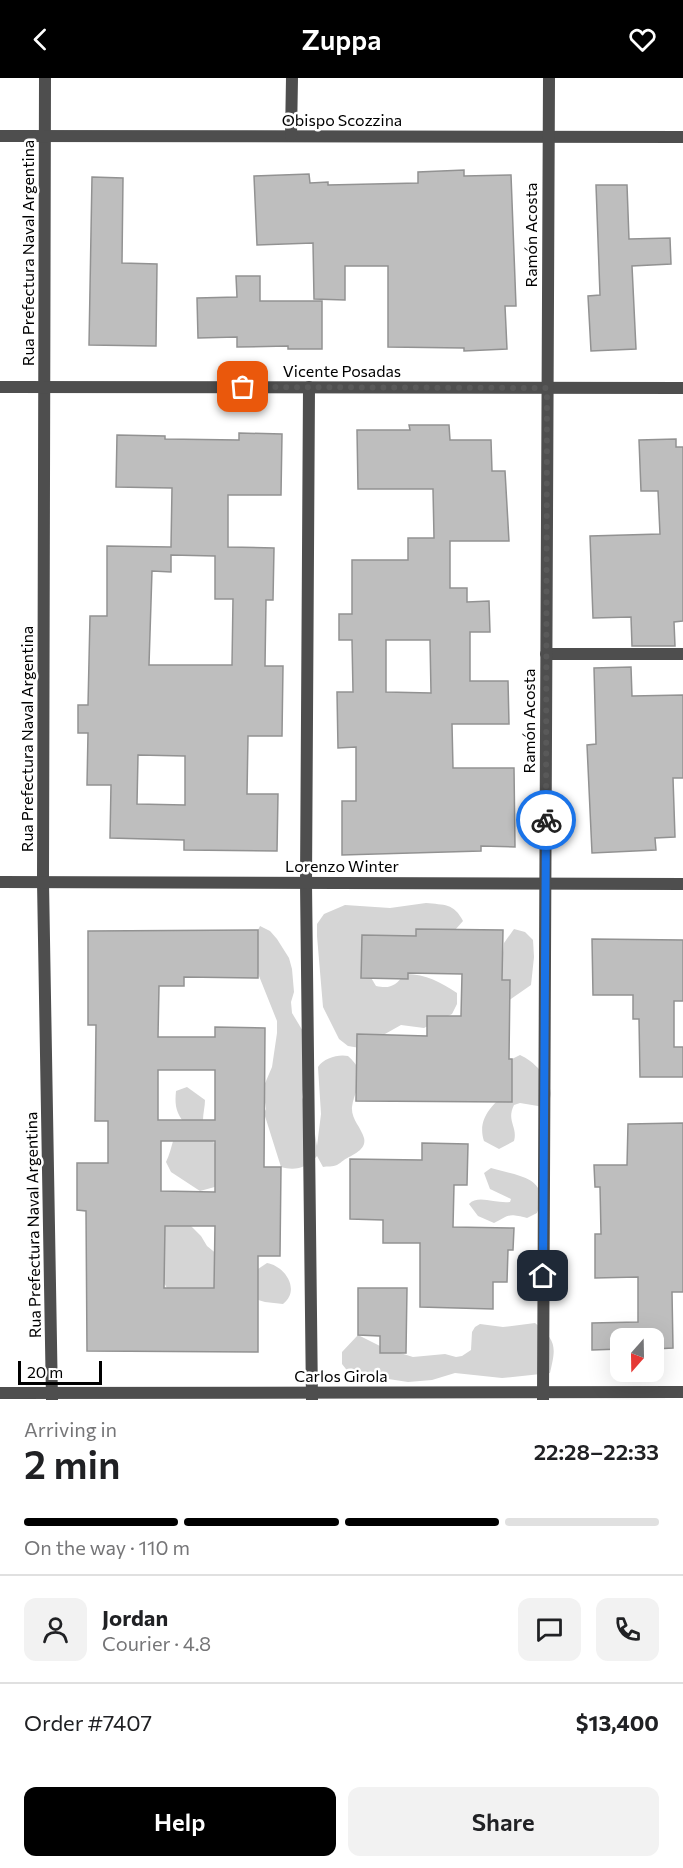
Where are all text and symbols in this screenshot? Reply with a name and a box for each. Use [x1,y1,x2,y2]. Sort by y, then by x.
icon: back [24,23,57,56]
text: Zuppa [302,23,381,56]
icon: heart [626,23,659,56]
street label: Obispo Scozzina [282,110,402,129]
street label: Rua Prefectura Naval Argentina [18,140,37,366]
street label: Ramón Acosta [521,183,540,287]
pin [217,361,268,412]
street label: Vicente Posadas [283,361,401,380]
icon: bag [226,370,259,403]
street label: Rua Prefectura Naval Argentina [17,626,36,852]
street label: Ramón Acosta [519,669,538,773]
courier [516,790,576,850]
icon: bike [530,804,563,837]
street label: Lorenzo Winter [285,856,400,875]
street label: Rua Prefectura Naval Argentina [21,1112,44,1338]
pin [517,1250,568,1301]
icon: home [526,1259,559,1292]
north arrow [610,1328,664,1382]
map controls [610,1328,664,1382]
scale bar [18,1358,102,1386]
text: 20 m [27,1362,63,1381]
street label: Carlos Girola [294,1366,388,1385]
text: Arriving in [24,1417,117,1441]
text: 22:28–22:33 [534,1438,659,1465]
text: 2 min [24,1439,121,1487]
text: On the way · 110 m [24,1535,190,1559]
button: person [24,1598,87,1661]
button: chat [518,1598,581,1661]
button: phone [596,1598,659,1661]
text: Jordan [102,1604,168,1631]
text: Courier · 4.8 [102,1631,211,1655]
text: Order #7407 [24,1709,152,1736]
text: $13,400 [576,1709,659,1736]
button: Help [24,1787,336,1856]
button: Share [348,1787,659,1856]

